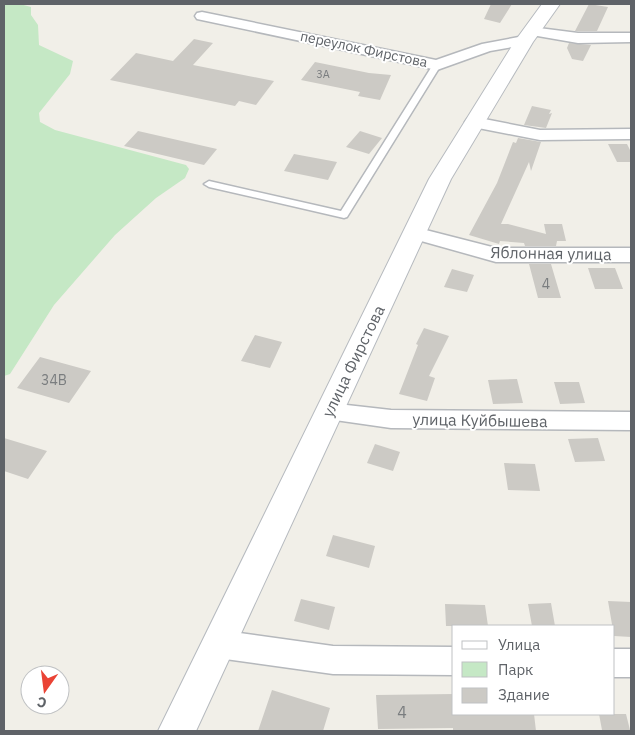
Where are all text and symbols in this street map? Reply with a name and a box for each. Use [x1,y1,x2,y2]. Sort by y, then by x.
street label: переулок Фирстова [299,27,430,71]
house number: 3А [316,67,330,81]
street label: Яблонная улица [490,242,612,264]
house number: 4 [542,275,550,293]
street label: улица Фирстова [317,301,389,420]
house number: 34В [41,371,67,389]
street label: улица Куйбышева [412,409,548,431]
legend [452,625,615,715]
text: Улица [498,635,540,654]
text: Парк [498,660,533,679]
north arrow [20,665,70,715]
text: Здание [498,685,550,704]
text: С [35,693,48,712]
house number: 4 [397,702,407,722]

